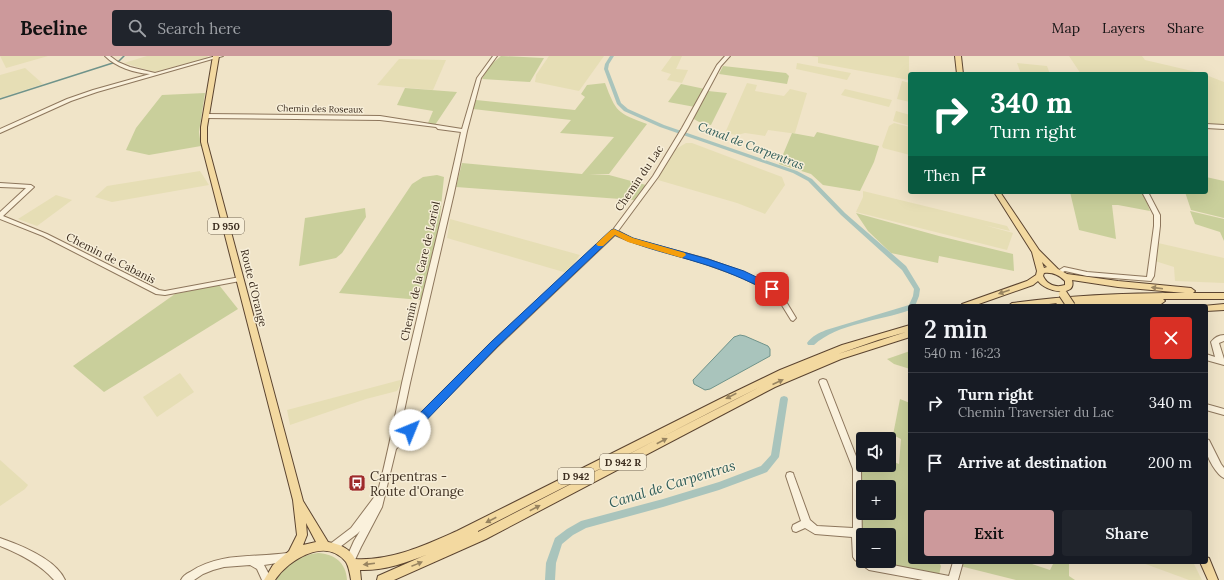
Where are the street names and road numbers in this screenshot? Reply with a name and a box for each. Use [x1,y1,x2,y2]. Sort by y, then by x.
street label: Chemin des Roseaux [277,102,364,115]
street label: Chemin du Lac [612,142,666,214]
street label: Chemin de la Gare de Loriol [397,200,443,342]
road number: D 950 [208,218,244,234]
street label: Chemin de Cabanis [64,229,158,287]
street label: Route d'Orange [238,248,270,328]
road number: D 942 R [600,454,646,470]
road number: D 942 [558,468,594,484]

